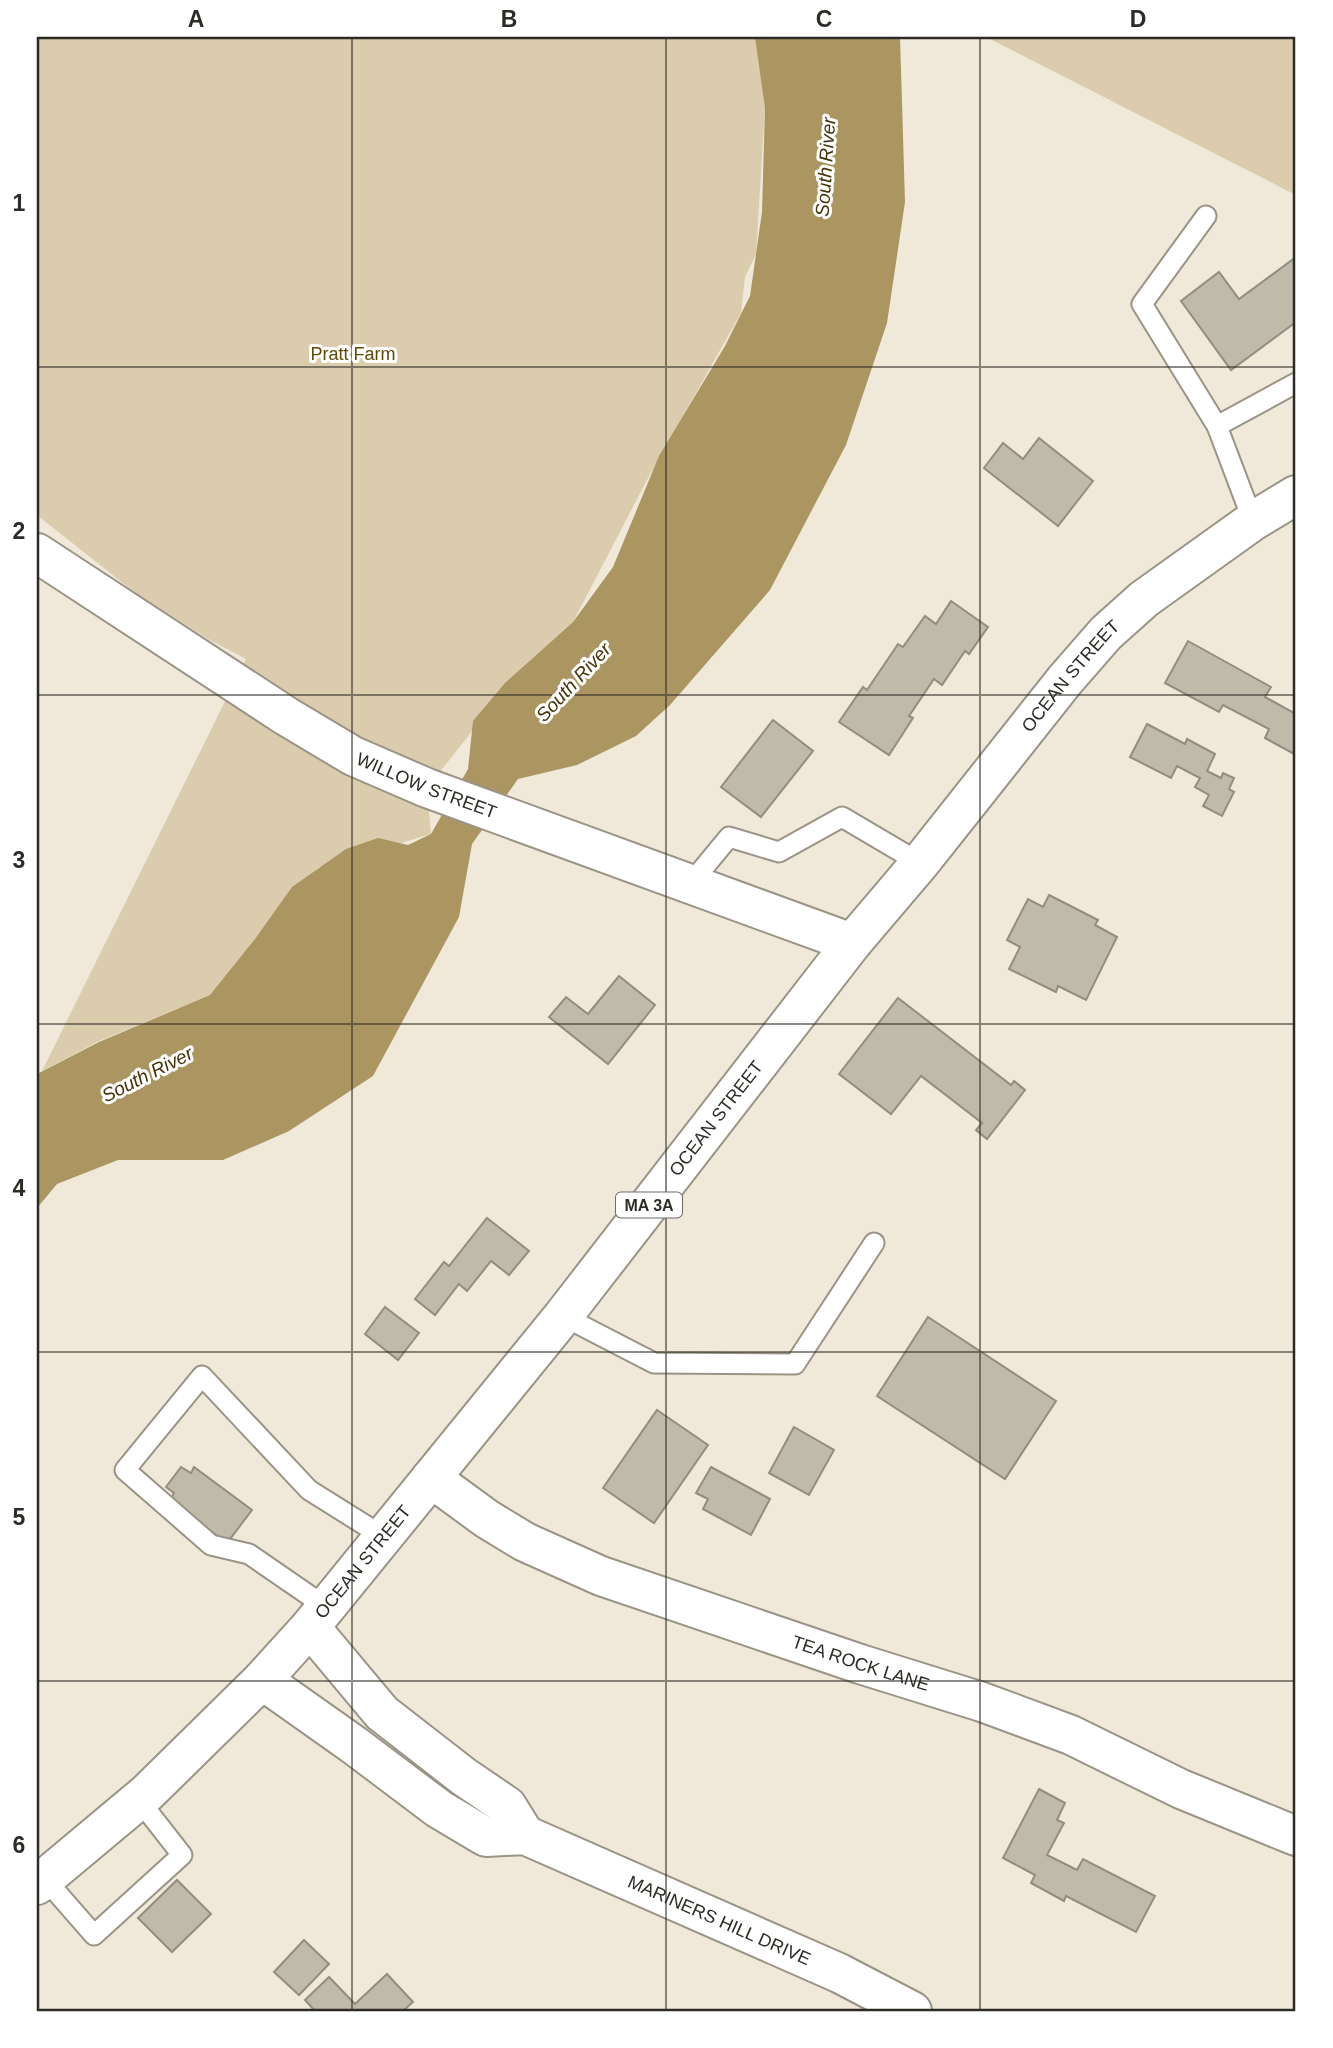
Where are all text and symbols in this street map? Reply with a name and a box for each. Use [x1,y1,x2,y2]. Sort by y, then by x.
text: A [188,6,204,32]
text: B [501,6,517,32]
text: C [816,6,832,32]
text: D [1130,6,1146,32]
water label: South River [812,116,839,217]
text: 1 [13,190,26,216]
park label: Pratt Farm [310,344,396,364]
text: 2 [13,518,25,544]
street label: OCEAN STREET [1018,616,1123,736]
water label: South River [532,638,615,726]
street label: WILLOW STREET [353,749,499,823]
text: 3 [13,847,25,873]
water label: South River [98,1042,197,1106]
street label: OCEAN STREET [665,1057,767,1180]
text: 4 [13,1175,26,1201]
road number: MA 3A [616,1192,682,1218]
street label: OCEAN STREET [311,1501,415,1623]
text: 5 [13,1504,26,1530]
street label: TEA ROCK LANE [789,1632,932,1695]
text: 6 [13,1832,25,1858]
street label: MARINERS HILL DRIVE [625,1871,814,1969]

